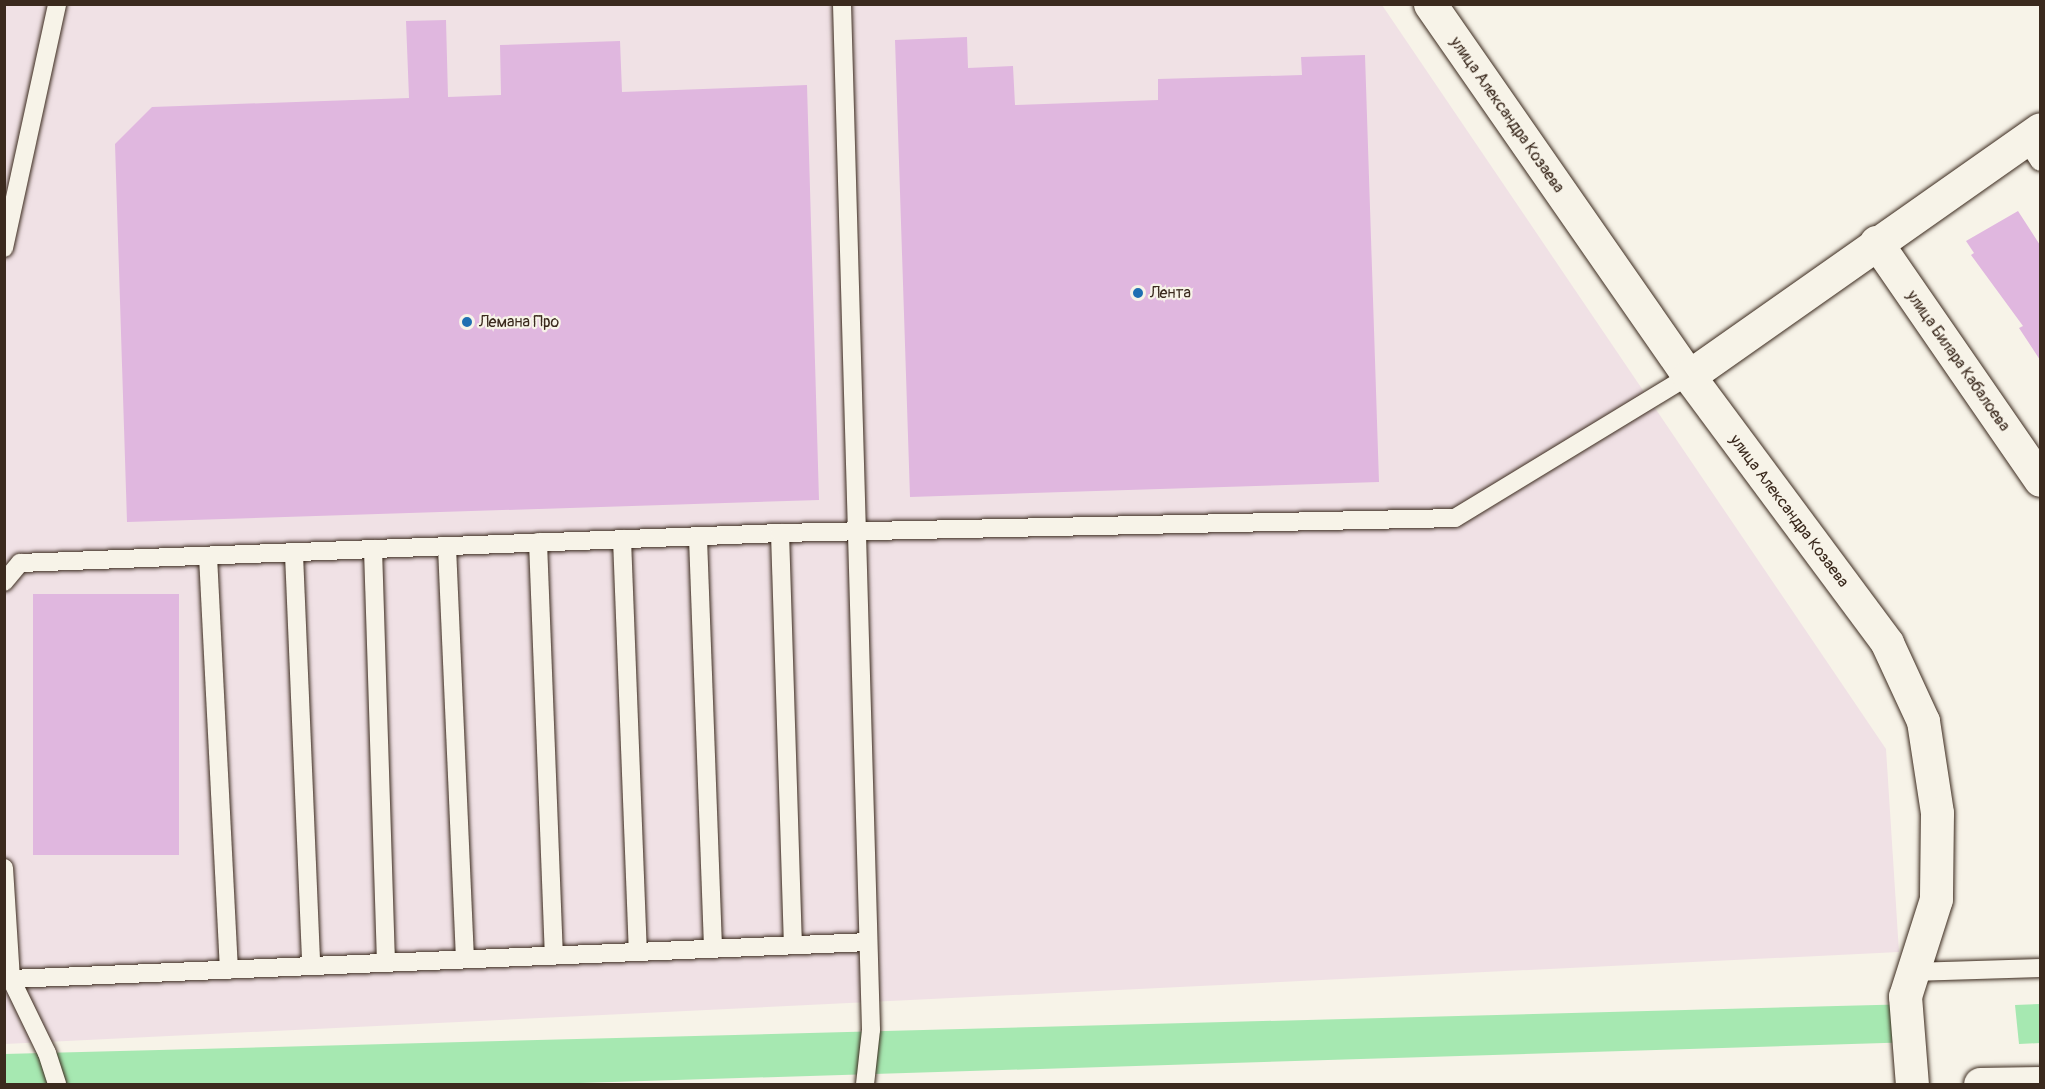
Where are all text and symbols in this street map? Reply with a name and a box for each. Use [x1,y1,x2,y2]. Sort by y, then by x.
street label: улица Александра Козаева [1446,33,1568,197]
place label: Лента [1150,283,1191,303]
marker: Лента [1131,286,1145,300]
street label: улица Билара Кабалоева [1902,287,2014,435]
place label: Лемана Про [479,312,559,332]
marker: Лемана Про [460,315,474,329]
street label: улица Александра Козаева [1725,431,1853,591]

